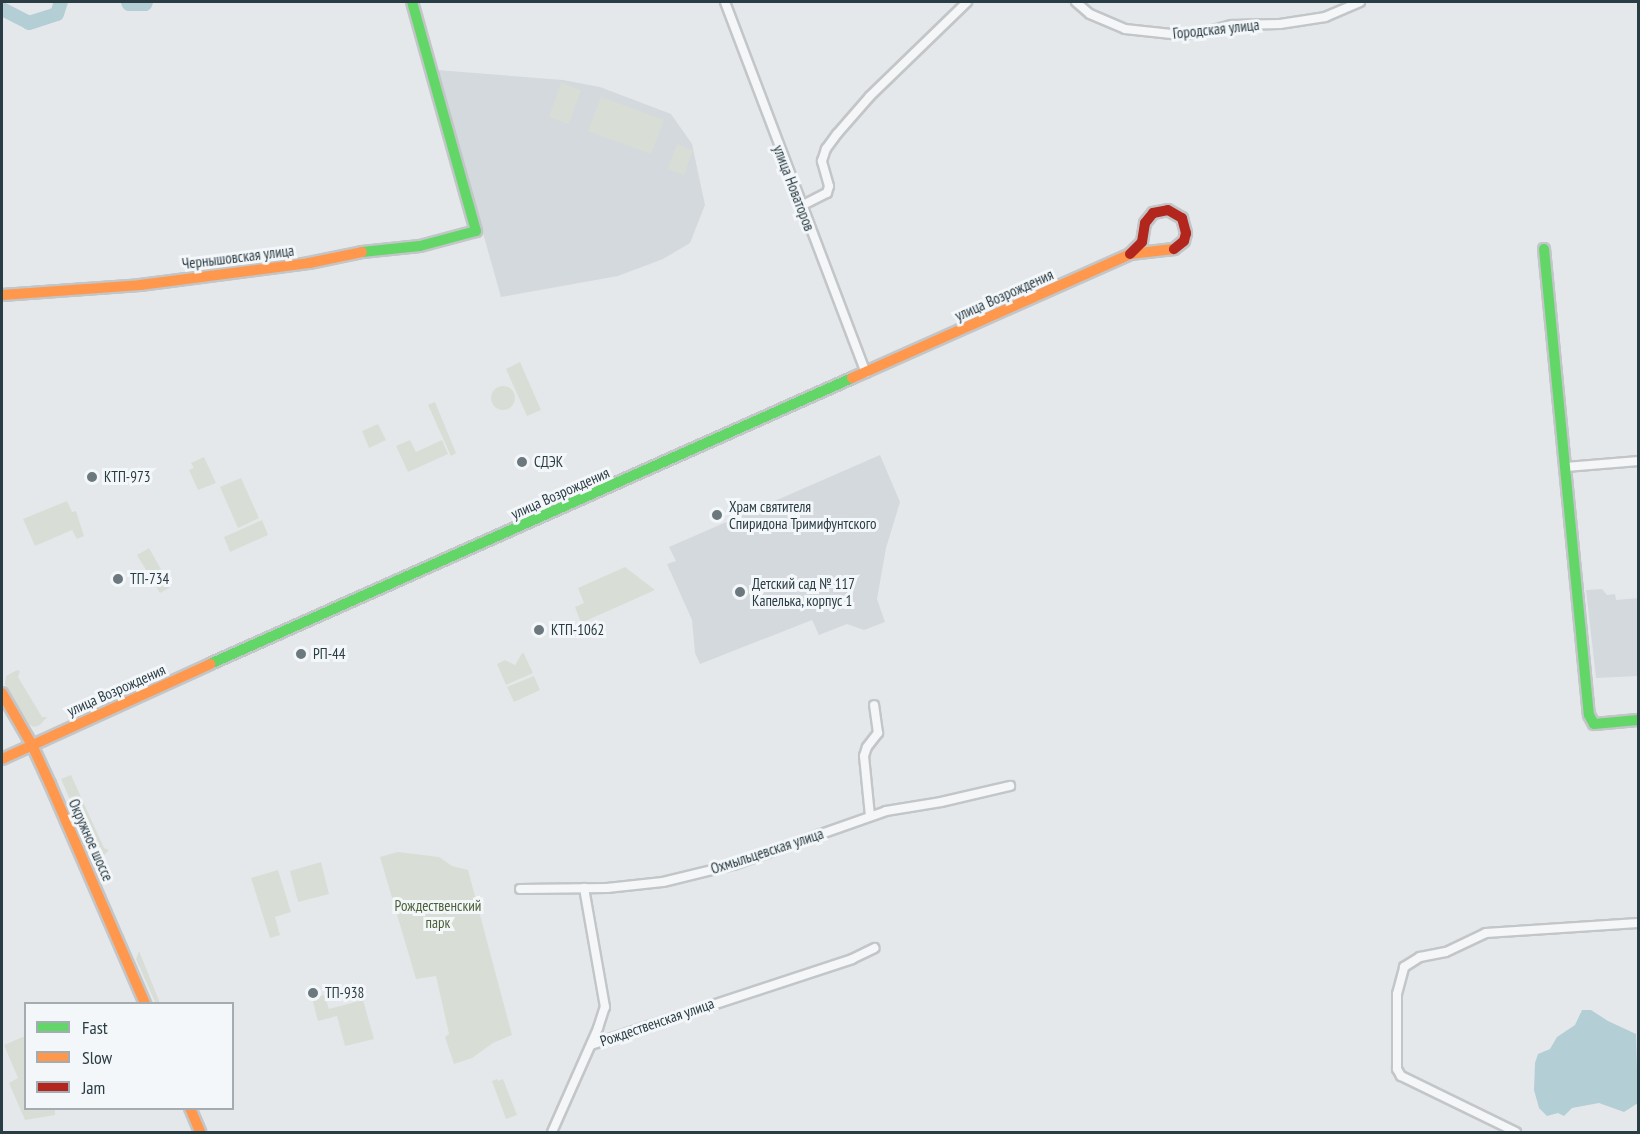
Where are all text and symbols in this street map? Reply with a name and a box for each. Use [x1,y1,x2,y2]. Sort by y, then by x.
street label: Городская улица [1172,16,1260,42]
street label: улица Новаторов [769,142,819,234]
street label: Чернышовская улица [181,241,295,273]
street label: улица Возрождения [952,265,1056,325]
place label: СДЭК [534,453,563,471]
marker: СДЭК [515,455,529,469]
street label: улица Возрождения [508,463,612,523]
place label: КТП-973 [104,468,150,486]
marker: КТП-973 [85,470,99,484]
place label: Храм святителя Спиридона Тримифунтского [729,497,877,532]
marker: Храм святителя Спиридона Тримифунтского [710,508,724,522]
place label: ТП-734 [130,570,169,588]
marker: ТП-734 [111,572,125,586]
place label: Детский сад № 117 Капелька, корпус 1 [752,574,855,609]
marker: Детский сад № 117 Капелька, корпус 1 [733,585,747,599]
place label: КТП-1062 [551,621,604,639]
marker: КТП-1062 [532,623,546,637]
place label: РП-44 [313,645,346,663]
marker: РП-44 [294,647,308,661]
street label: улица Возрождения [64,660,168,720]
street label: Окружное шоссе [65,796,117,884]
street label: Охмыльцевская улица [708,824,826,878]
park label: Рождественский парк [395,896,481,931]
place label: ТП-938 [325,984,364,1002]
marker: ТП-938 [306,986,320,1000]
street label: Рождественская улица [598,994,716,1050]
legend [24,1002,234,1110]
text: Fast [82,1016,108,1039]
text: Slow [82,1046,112,1069]
text: Jam [82,1076,105,1099]

